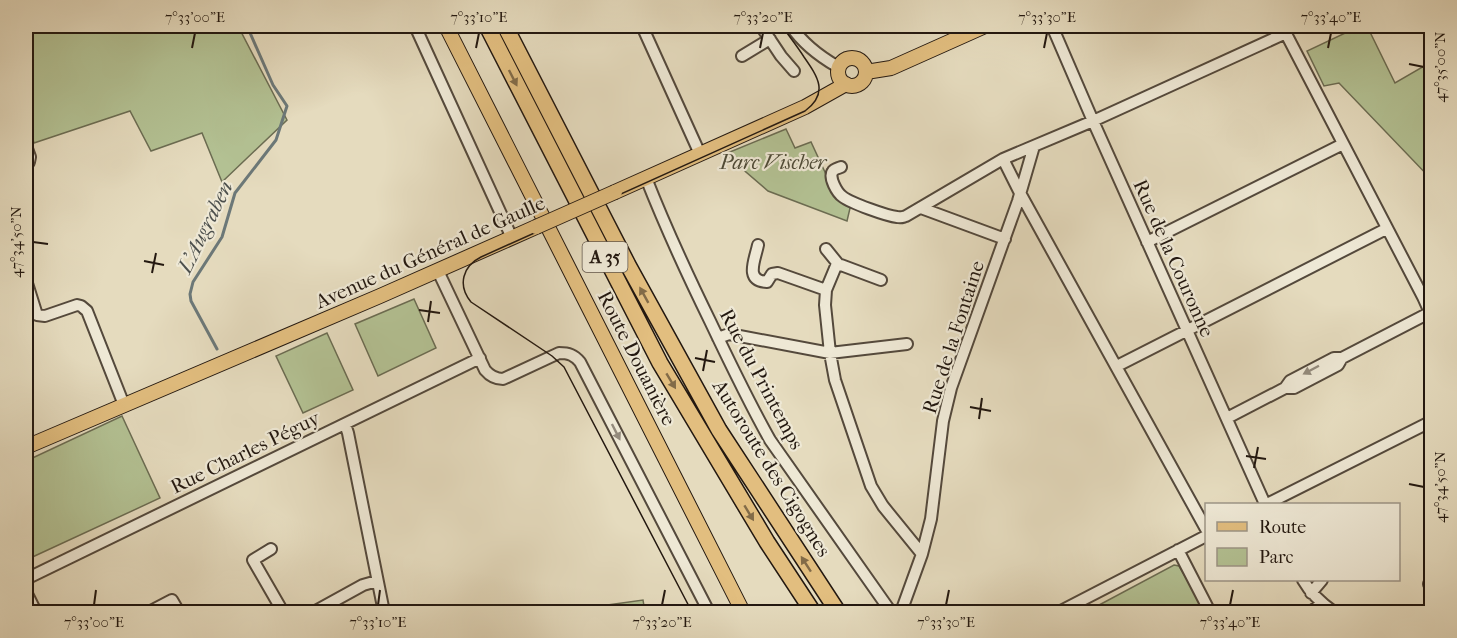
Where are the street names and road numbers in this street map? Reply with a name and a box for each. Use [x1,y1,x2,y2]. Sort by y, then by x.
street label: Rue de la Couronne [1128,176,1219,341]
street label: Avenue du Général de Gaulle [311,191,549,314]
road number: A 35 [582,242,628,272]
street label: Rue de la Fontaine [918,258,989,417]
street label: Route Douanière [593,287,680,430]
street label: Rue du Printemps [715,305,808,453]
street label: Autoroute des Cigognes [707,375,835,561]
street label: Rue Charles Péguy [167,406,325,499]

